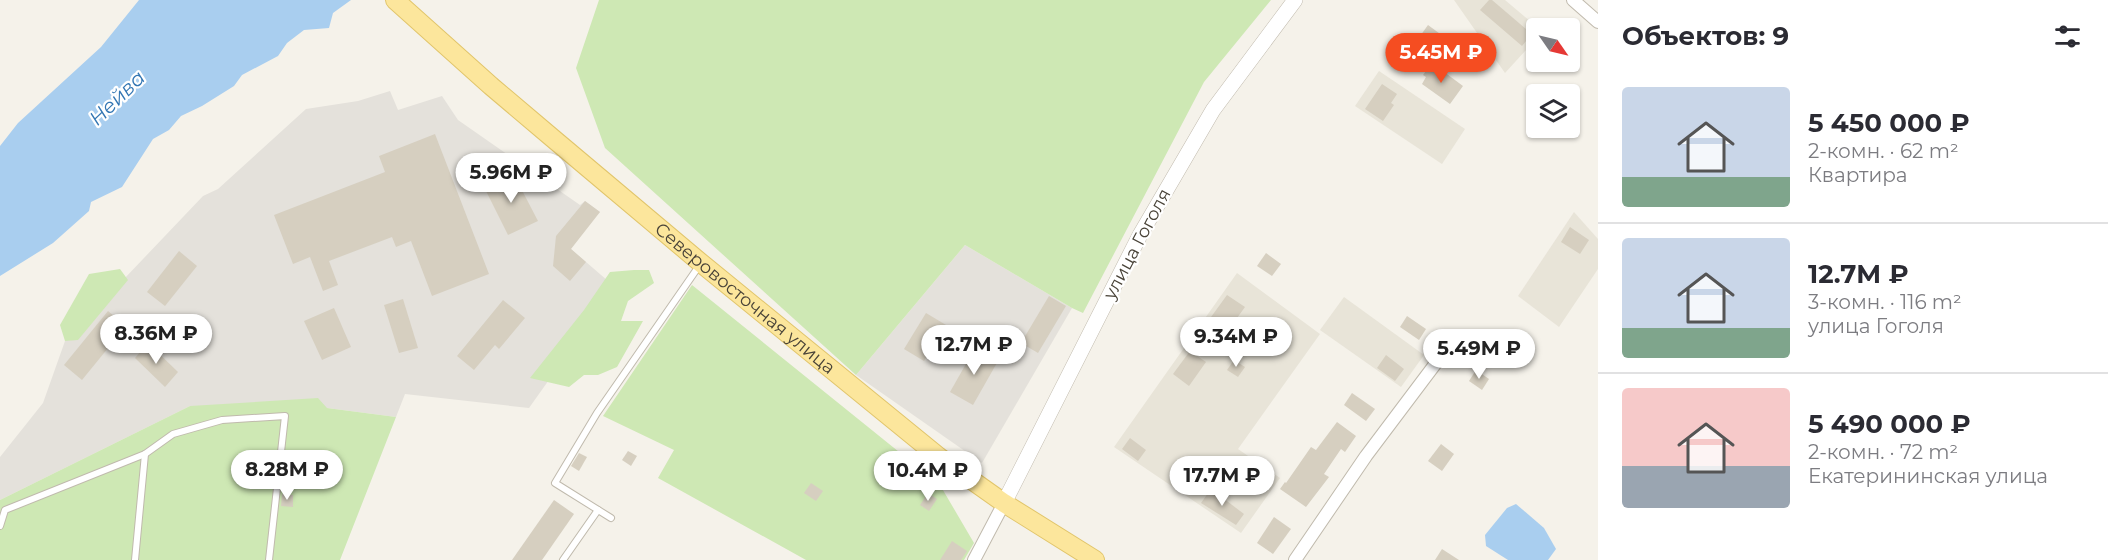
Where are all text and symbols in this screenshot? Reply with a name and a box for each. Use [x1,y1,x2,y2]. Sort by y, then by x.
north arrow [1526,18,1580,72]
map controls [1526,18,1580,138]
text: Объектов: 9 [1622,20,1789,52]
icon: filters [2051,20,2084,53]
pin: 5.45M ₽ [1386,33,1496,84]
text: 5.45M ₽ [1399,40,1483,64]
water label: Нейва [84,66,150,130]
button: layers [1526,84,1580,138]
text: 5 450 000 ₽ [1808,107,1970,139]
icon: home [1670,111,1742,183]
text: 2-комн. · 62 m² [1808,139,1959,163]
pin: 5.96M ₽ [456,153,566,204]
text: 5.96M ₽ [470,160,552,184]
text: Квартира [1808,163,1908,187]
street label: улица Гоголя [1098,185,1175,304]
street label: Северовосточная улица [650,218,840,379]
text: 12.7M ₽ [1808,258,1909,290]
icon: home [1670,262,1742,334]
text: 3-комн. · 116 m² [1808,290,1962,314]
pin: 8.36M ₽ [101,314,211,365]
text: улица Гоголя [1808,314,1944,338]
pin: 9.34M ₽ [1181,317,1291,368]
text: 8.36M ₽ [114,321,198,345]
text: 9.34M ₽ [1194,324,1278,348]
pin: 12.7M ₽ [919,325,1029,376]
pin: 5.49M ₽ [1424,329,1534,380]
text: 12.7M ₽ [935,332,1013,356]
text: 5.49M ₽ [1437,336,1521,360]
text: 5 490 000 ₽ [1808,408,1971,440]
icon: home [1670,412,1742,484]
text: 2-комн. · 72 m² [1808,440,1958,464]
pin: 8.28M ₽ [232,450,342,501]
pin: 10.4M ₽ [873,451,983,502]
pin: 17.7M ₽ [1167,456,1277,507]
text: 8.28M ₽ [245,457,329,481]
text: 10.4M ₽ [888,458,968,482]
text: 17.7M ₽ [1184,463,1260,487]
text: Екатерининская улица [1808,464,2048,488]

